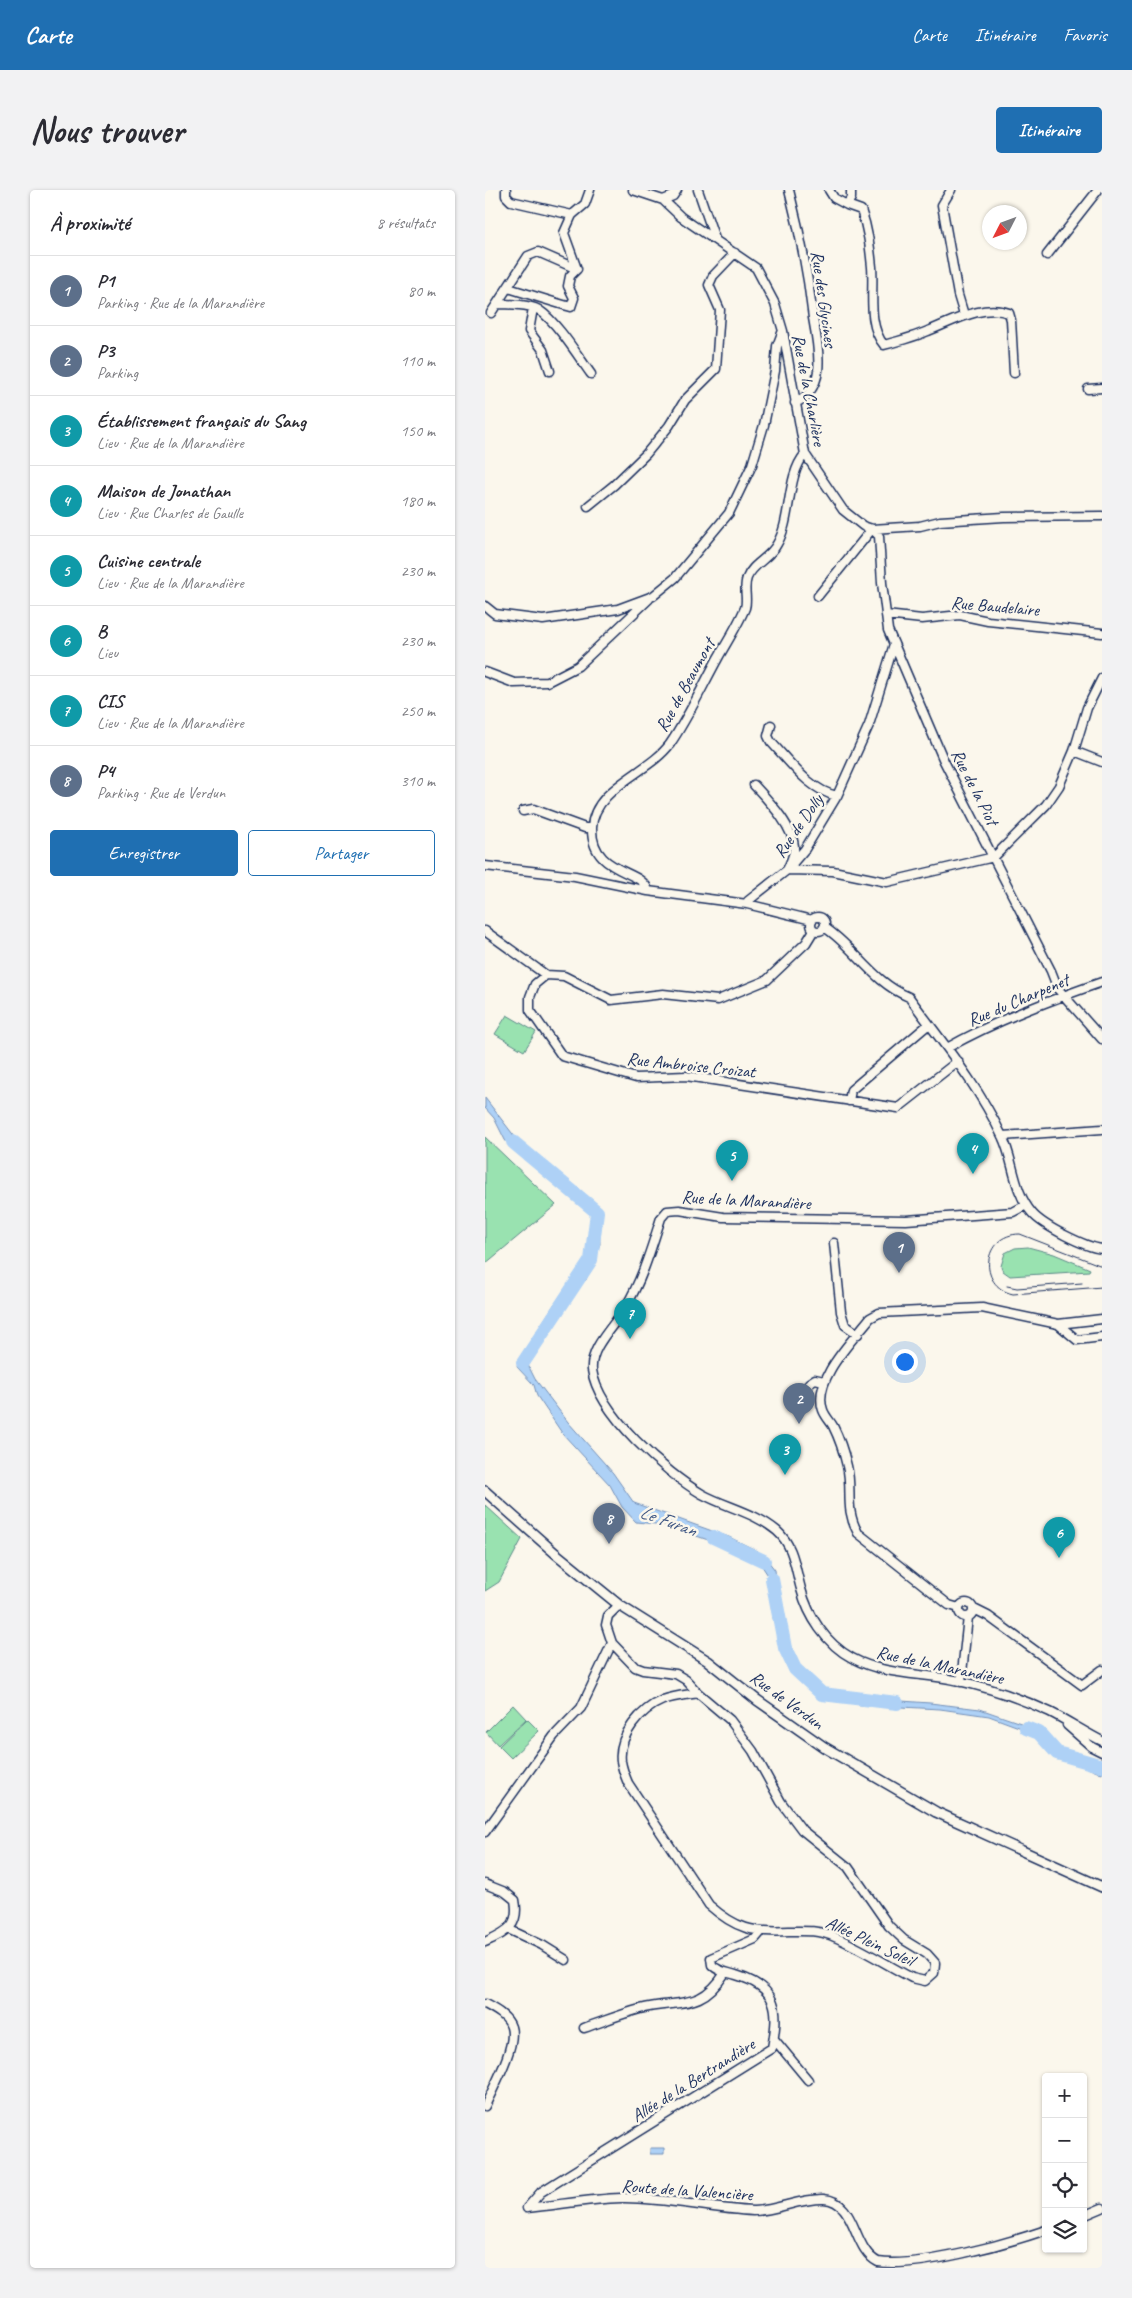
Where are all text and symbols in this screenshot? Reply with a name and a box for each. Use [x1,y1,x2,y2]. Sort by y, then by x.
text: Carte [25,20,72,50]
text: Carte [912,24,947,46]
text: Itinéraire [975,24,1036,46]
text: Favoris [1064,24,1107,46]
button: Itinéraire [996,107,1102,153]
text: Nous trouver [30,108,184,153]
north arrow [982,205,1027,250]
text: À proximité [50,210,130,236]
text: 8 résultats [376,213,435,233]
street label: Rue des Glycines [806,249,842,350]
text: P1 [97,269,114,293]
text: 1 [62,281,70,301]
text: 80 m [408,281,435,301]
text: Parking · Rue de la Marandière [97,293,264,313]
street label: Rue de la Charlière [787,332,831,449]
text: P3 [97,339,114,363]
text: 2 [62,351,70,371]
text: 110 m [401,351,435,371]
text: Parking [97,363,138,383]
text: Établissement français du Sang [97,409,306,433]
text: 3 [62,421,70,441]
text: 150 m [401,421,435,441]
text: Lieu · Rue de la Marandière [97,433,244,453]
text: Maison de Jonathan [97,479,230,503]
text: 4 [62,491,70,511]
text: 180 m [401,491,435,511]
text: Lieu · Rue Charles de Gaulle [97,503,243,523]
text: Cuisine centrale [97,549,200,573]
text: 5 [63,561,69,581]
text: 230 m [401,561,435,581]
text: Lieu · Rue de la Marandière [97,573,244,593]
street label: Rue Baudelaire [950,591,1041,621]
text: B [97,619,107,643]
text: 6 [62,631,70,651]
text: 230 m [401,631,435,651]
street label: Rue de Beaumont [650,632,721,735]
text: Lieu [97,643,118,663]
text: CIS [97,689,123,713]
text: 7 [62,701,70,721]
text: 250 m [401,701,435,721]
text: Lieu · Rue de la Marandière [97,713,244,733]
street label: Rue de la Piot [946,745,1005,831]
text: P4 [97,759,114,783]
text: 8 [62,771,70,791]
text: 310 m [401,771,435,791]
text: Parking · Rue de Verdun [97,783,225,803]
street label: Rue de Dolly [768,789,829,862]
button: Enregistrer [50,830,238,876]
button: Partager [248,830,435,876]
street label: Rue du Charpenet [964,968,1075,1031]
street label: Rue Ambroise Croizat [626,1047,758,1083]
pin: 4 [957,1133,989,1174]
pin: 5 [716,1140,748,1181]
street label: Rue de la Marandière [681,1186,812,1214]
pin: 1 [883,1232,915,1273]
pin: 7 [614,1298,646,1339]
your location [892,1349,918,1375]
pin: 2 [783,1383,815,1424]
pin: 3 [769,1434,801,1475]
water label: Le Furan [637,1500,701,1543]
pin: 8 [593,1503,625,1544]
pin: 6 [1043,1517,1075,1558]
street label: Rue de la Marandière [874,1641,1007,1689]
street label: Rue de Verdun [746,1666,829,1735]
street label: Allée Plein Soleil [822,1911,920,1972]
street label: Allée de la Bertrandière [627,2033,760,2127]
map controls [1042,2073,1087,2253]
button: + [1042,2073,1087,2118]
button: − [1042,2118,1087,2163]
button: locate [1042,2163,1087,2208]
street label: Route de la Valencière [621,2174,754,2206]
button: layers [1042,2208,1087,2253]

